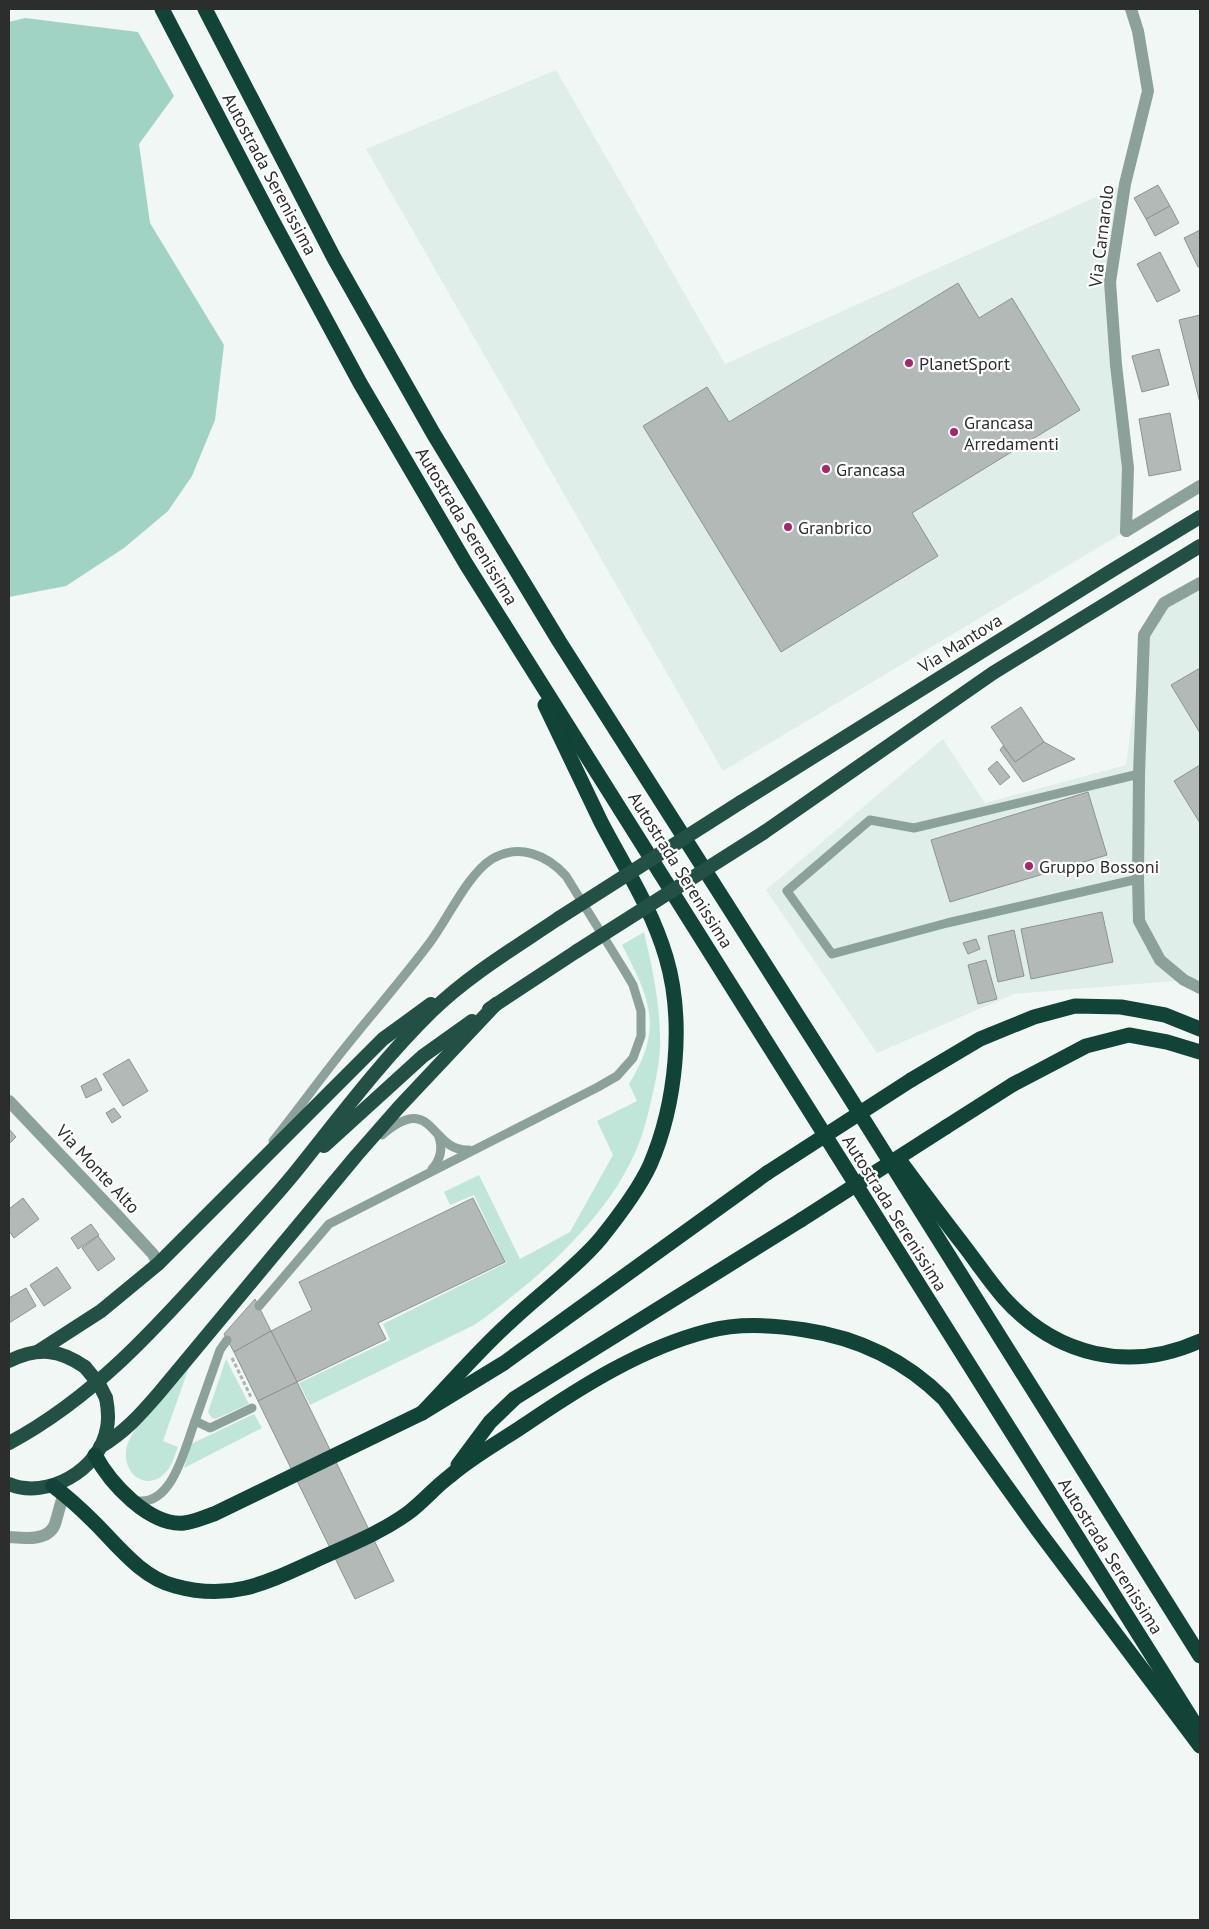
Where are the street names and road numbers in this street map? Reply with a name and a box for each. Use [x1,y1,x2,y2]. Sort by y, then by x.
street label: Autostrada Serenissima [218,89,322,259]
street label: Via Carnarolo [1083,183,1119,290]
street label: Autostrada Serenissima [411,443,523,609]
street label: Via Mantova [913,608,1006,678]
street label: Autostrada Serenissima [624,788,738,952]
street label: Via Monte Alto [50,1119,145,1218]
street label: Autostrada Serenissima [838,1131,952,1295]
street label: Autostrada Serenissima [1054,1474,1168,1638]

